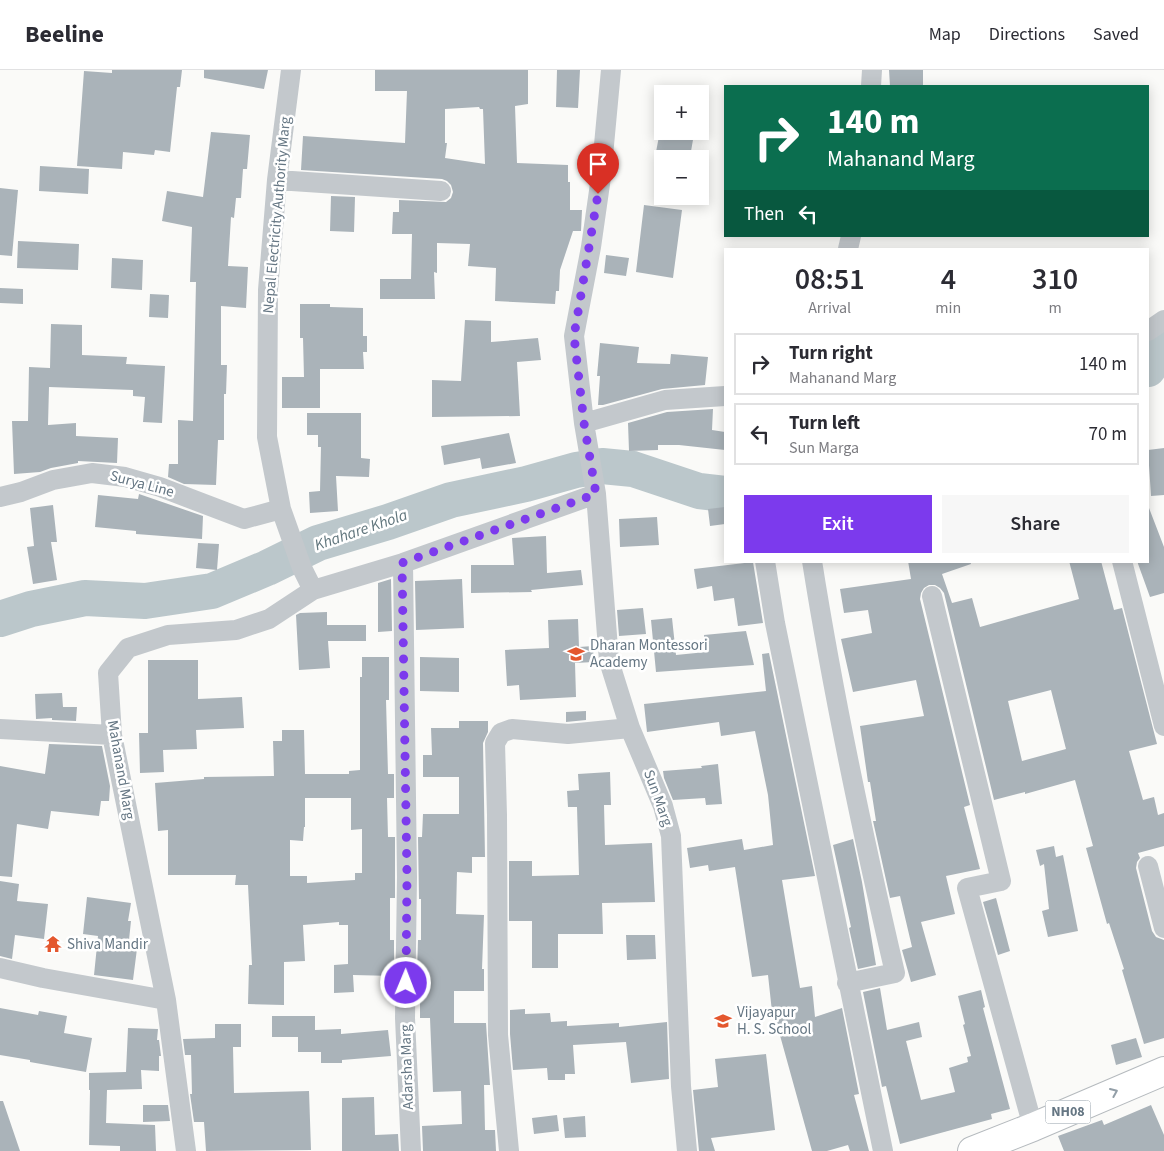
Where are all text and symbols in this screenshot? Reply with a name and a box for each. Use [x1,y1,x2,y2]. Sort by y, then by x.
text: Beeline [25,17,104,52]
text: Map [929,22,961,47]
text: Directions [989,22,1065,47]
text: Saved [1093,22,1139,47]
map controls [654,85,709,205]
button: + [654,85,709,140]
text: 140 m [827,97,919,147]
icon: right [744,105,809,170]
street label: Nepal Electricity Authority Marg [258,115,296,314]
pin [577,143,619,194]
text: Mahanand Marg [827,143,975,175]
icon: arrive [584,150,612,178]
button: − [654,150,709,205]
icon: left [794,200,822,228]
text: Then [744,201,784,228]
text: 08:51 [795,258,865,301]
text: 4 [941,258,956,301]
text: 310 [1032,258,1078,301]
text: Arrival [808,297,851,319]
text: min [935,297,961,319]
text: m [1049,297,1062,319]
text: Turn right [789,340,873,367]
icon: right [746,350,774,378]
text: 140 m [1079,351,1127,378]
text: Mahanand Marg [789,367,896,389]
text: Turn left [789,410,860,437]
icon: left [746,420,774,448]
text: 70 m [1089,421,1127,448]
text: Sun Marga [789,437,859,459]
street label: Surya Line [108,465,176,503]
button: Exit [744,495,932,553]
button: Share [942,495,1129,553]
water label: Khahare Khola [312,504,411,556]
place label: Dharan Montessori Academy [590,635,708,673]
school or university icon: Dharan Montessori Academy [566,644,586,664]
street label: Mahanand Marg [102,719,140,822]
street label: Sun Marg [638,767,678,829]
temple icon: Shiva Mandir [43,934,63,954]
place label: Shiva Mandir [67,934,149,955]
position arrow [379,956,431,1008]
place label: Vijayapur H. S. School [737,1002,812,1040]
school or university icon: Vijayapur H. S. School [713,1011,733,1031]
street label: Adarsha Marg [395,1024,419,1110]
one-way arrow [1109,1088,1118,1099]
road number: NH08 [1046,1100,1090,1124]

